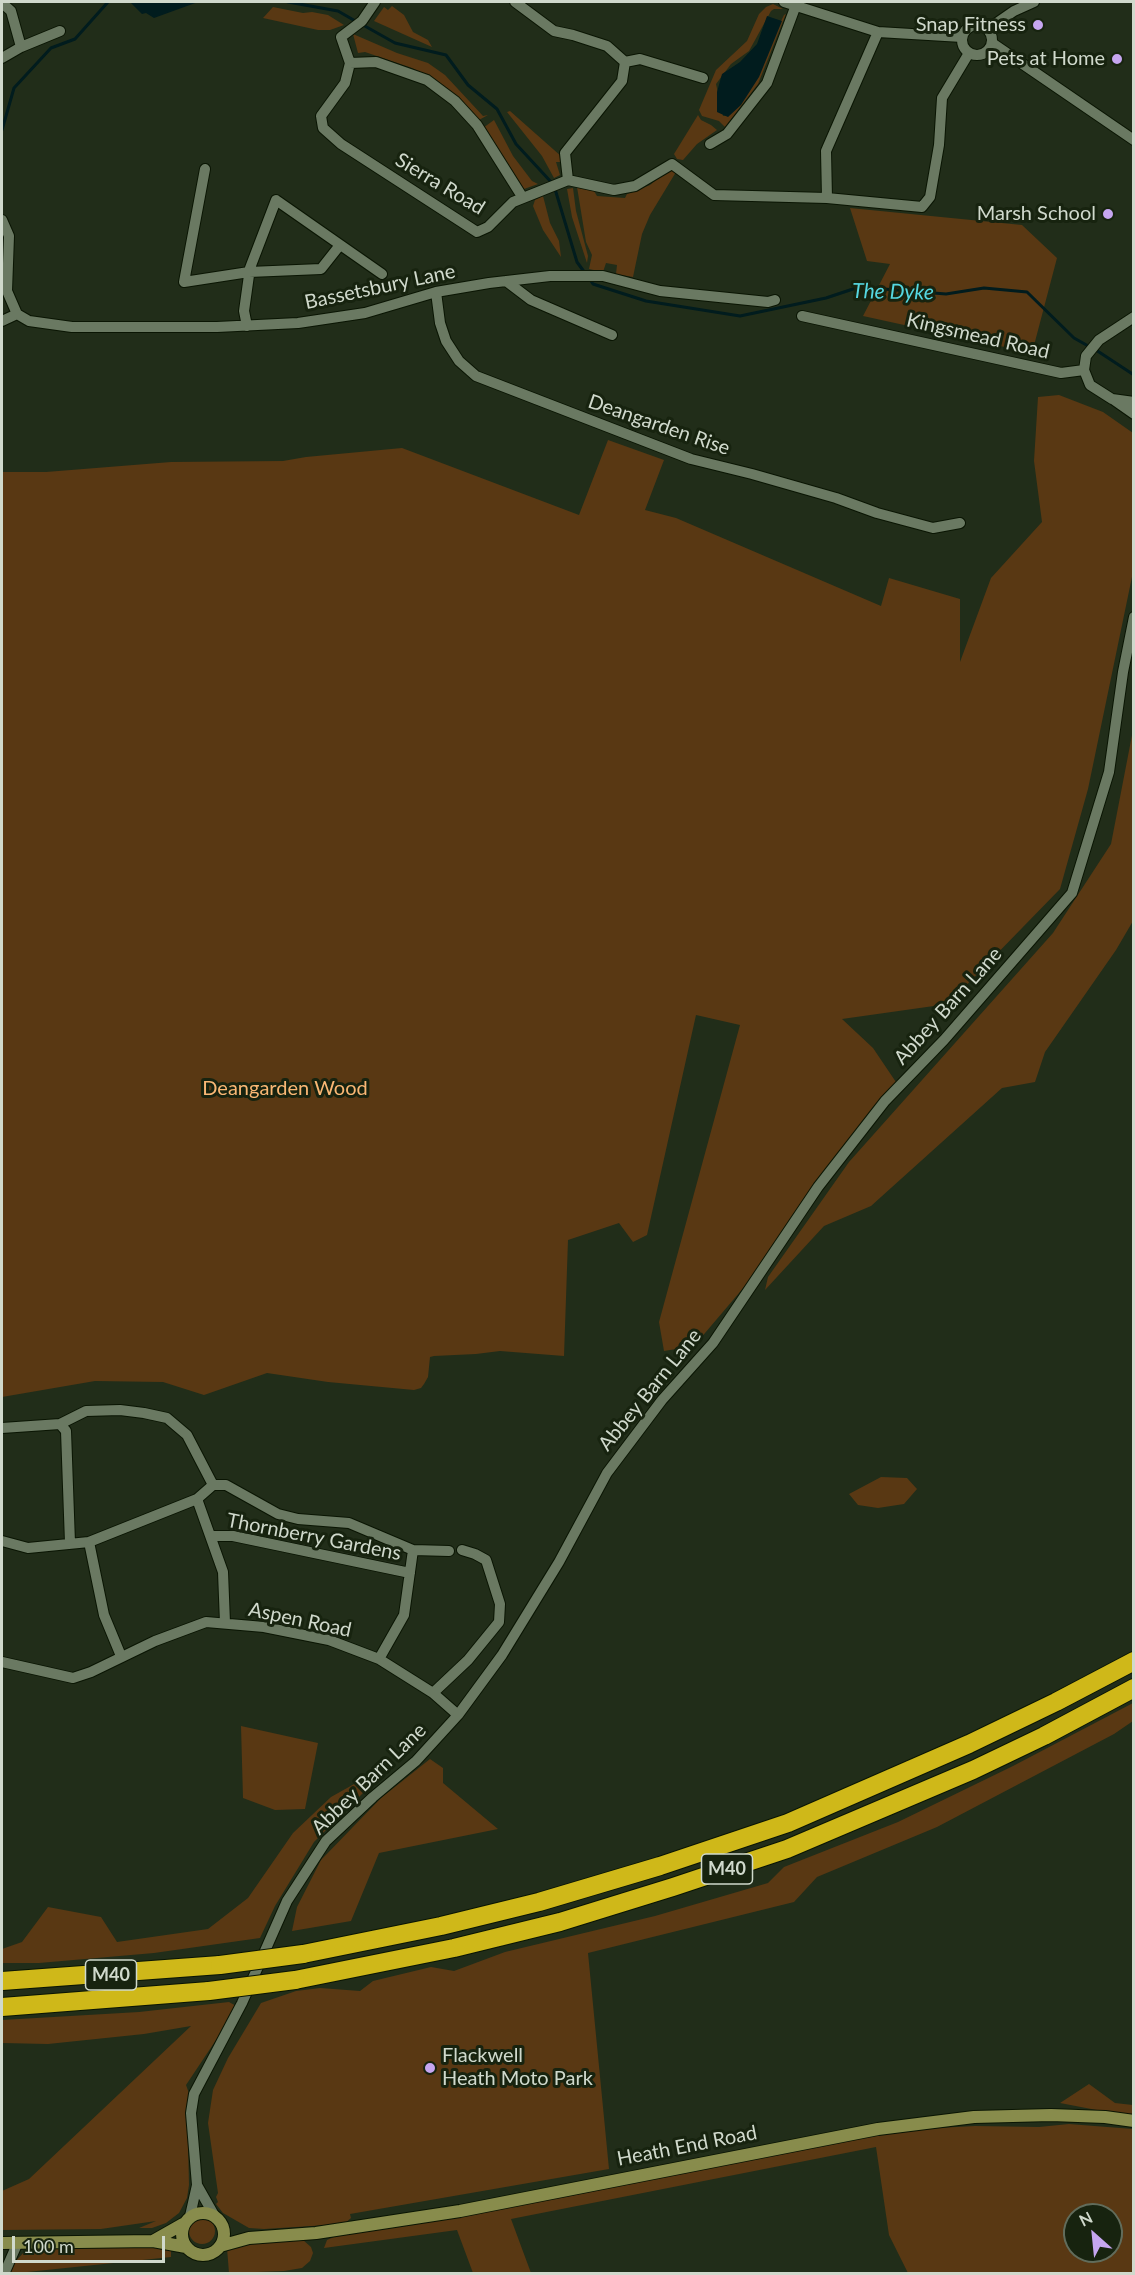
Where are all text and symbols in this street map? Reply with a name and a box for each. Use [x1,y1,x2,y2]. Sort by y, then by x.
place label: Snap Fitness [916,13,1026,37]
marker: Snap Fitness [1031,18,1045,32]
place label: Pets at Home [987,47,1105,71]
marker: Pets at Home [1110,52,1124,66]
street label: Sierra Road [391,148,489,220]
place label: Marsh School [977,202,1096,226]
marker: Marsh School [1101,207,1115,221]
street label: Bassetsbury Lane [303,259,457,315]
water label: The Dyke [852,279,934,305]
street label: Kingsmead Road [904,308,1052,364]
street label: Deangarden Rise [585,389,733,461]
street label: Abbey Barn Lane [889,942,1007,1070]
park label: Deangarden Wood [202,1077,368,1101]
street label: Abbey Barn Lane [594,1324,706,1456]
street label: Thornberry Gardens [225,1508,403,1566]
street label: Aspen Road [246,1597,354,1643]
street label: Abbey Barn Lane [307,1718,431,1840]
road number: M40 [702,1854,752,1884]
road number: M40 [86,1960,136,1990]
place label: Flackwell Heath Moto Park [442,2044,593,2091]
marker: Flackwell Heath Moto Park [423,2061,437,2075]
street label: Heath End Road [615,2121,759,2171]
north arrow [1063,2203,1123,2263]
text: N [1076,2207,1095,2230]
scale bar [15,2224,168,2262]
text: 100 m [23,2235,74,2257]

